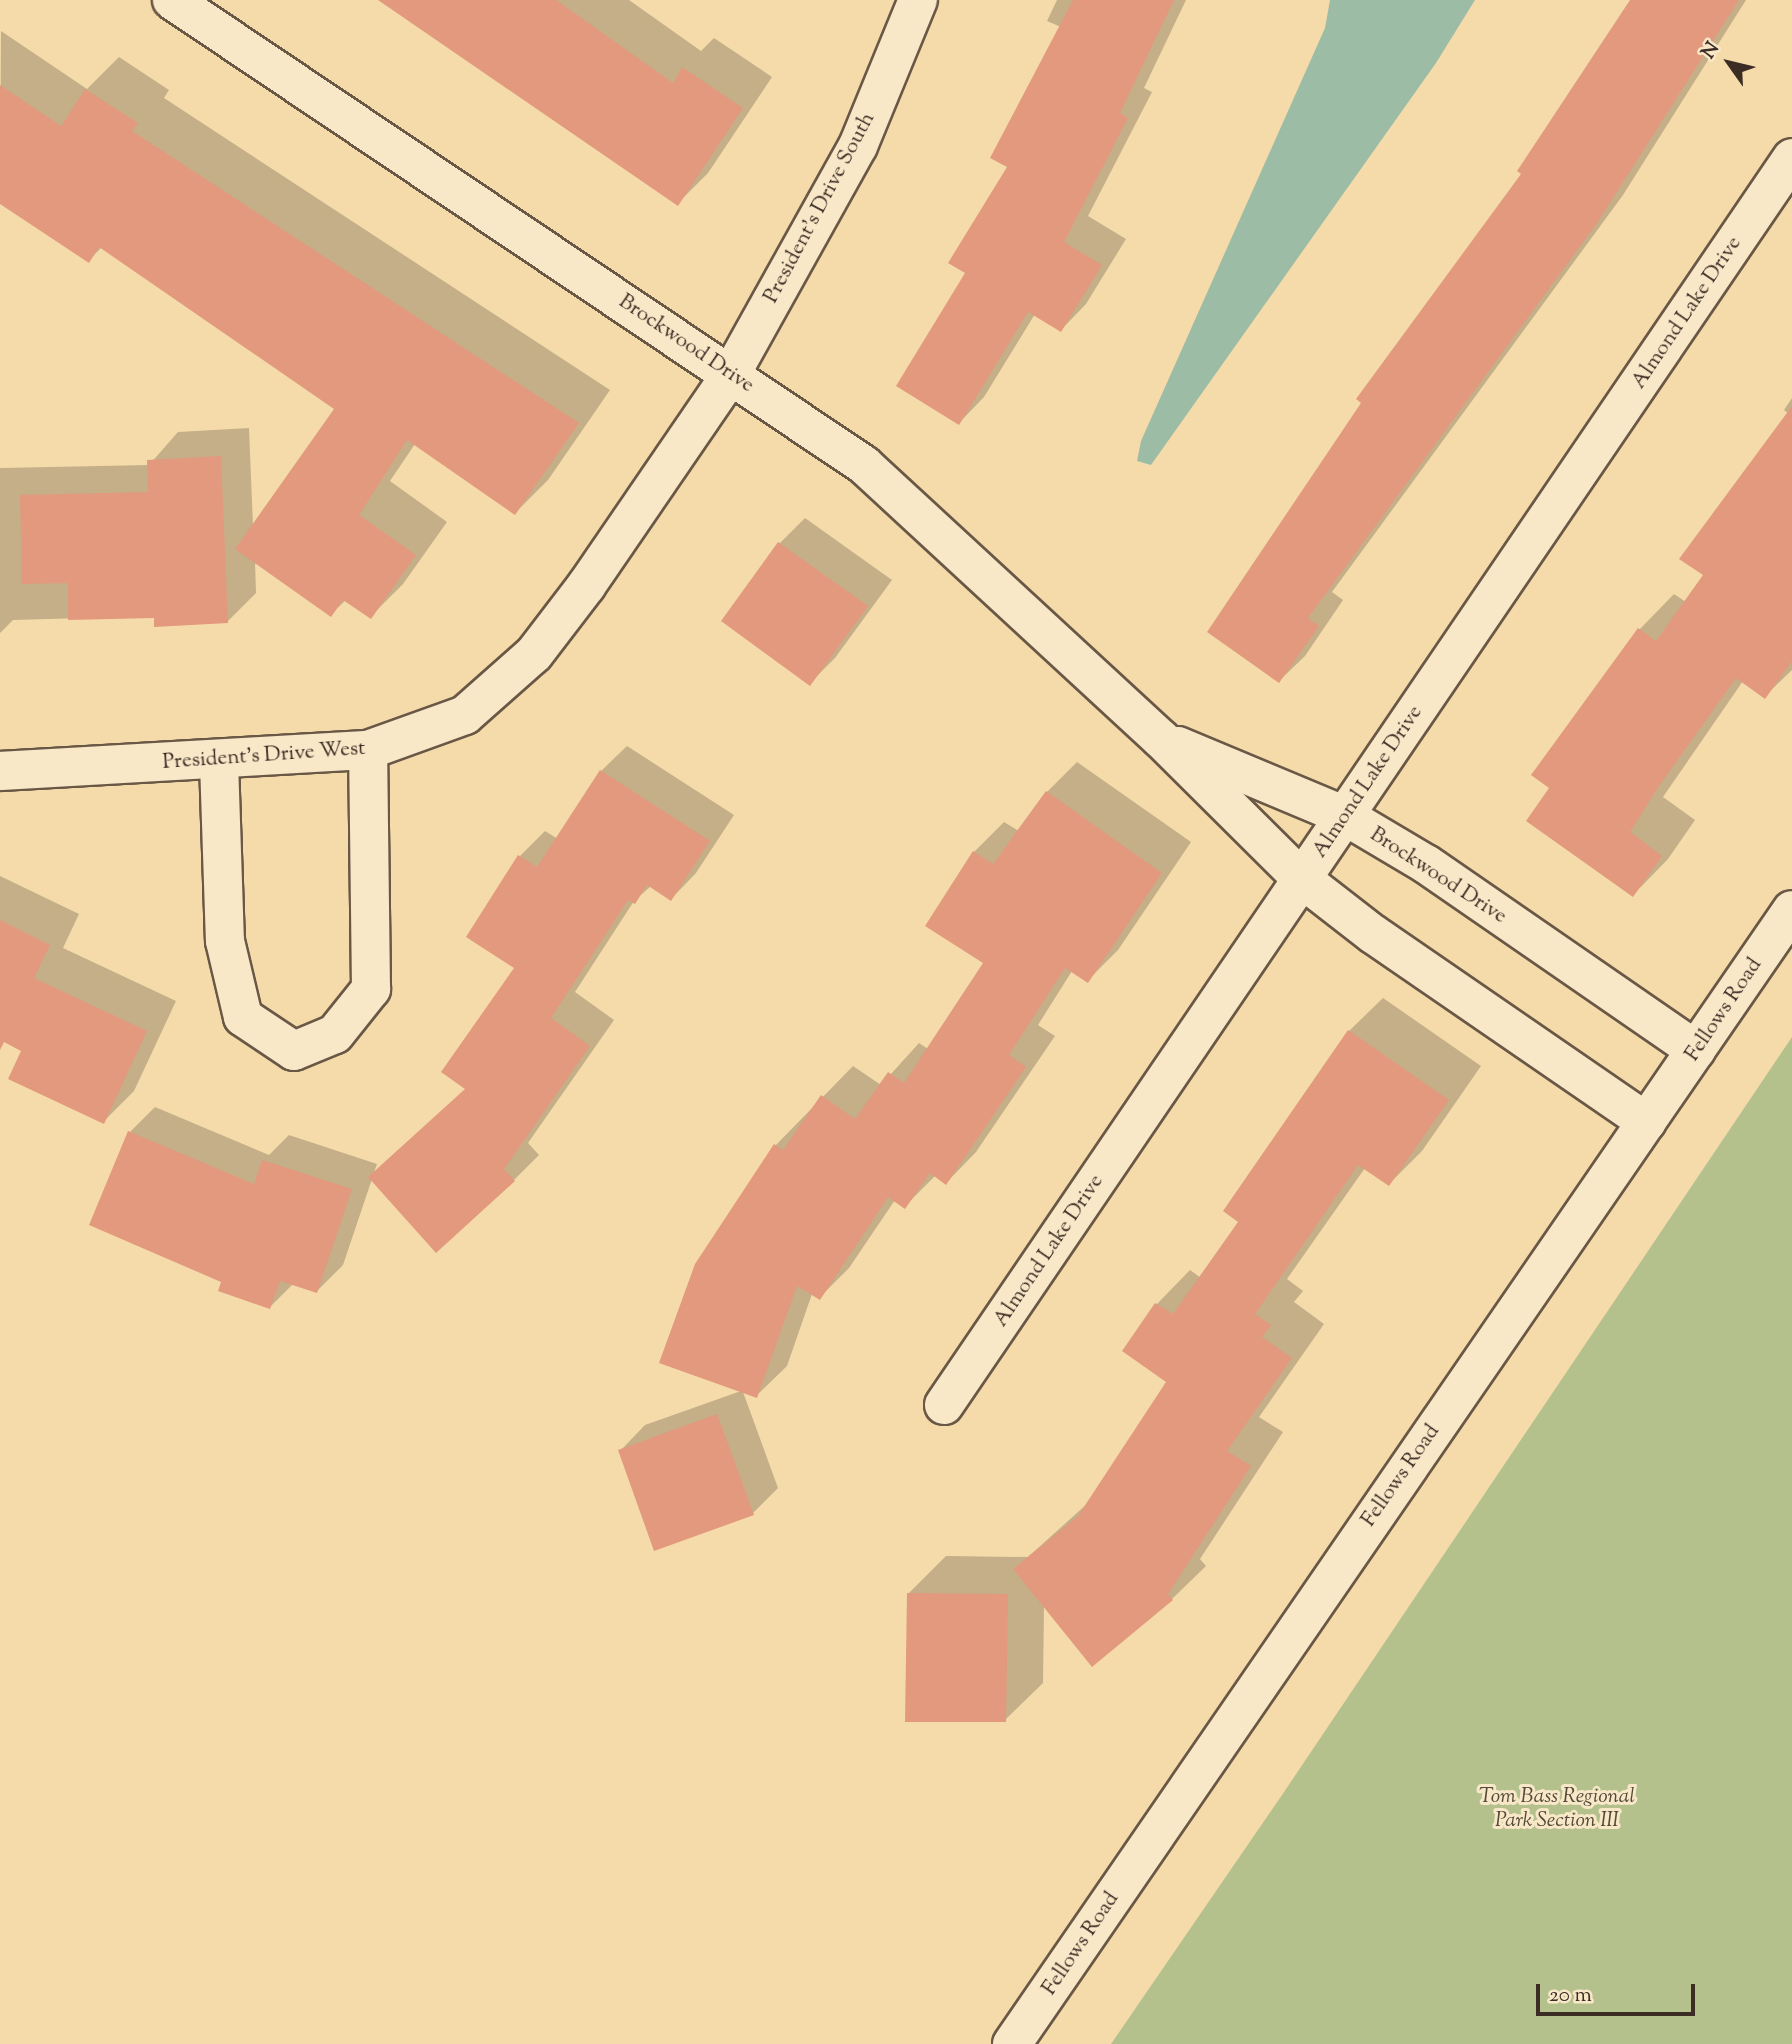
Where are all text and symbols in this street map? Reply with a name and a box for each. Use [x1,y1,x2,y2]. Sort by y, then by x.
north arrow [1694,28,1764,98]
text: N [1696,37,1727,65]
street label: President's Drive South [759,108,881,308]
street label: Almond Lake Drive [1627,232,1747,394]
street label: Brockwood Drive [613,289,759,399]
street label: Almond Lake Drive [1308,701,1428,863]
street label: President's Drive West [162,736,366,776]
street label: Brockwood Drive [1365,822,1511,930]
street label: Fellows Road [1680,954,1768,1066]
street label: Almond Lake Drive [989,1170,1109,1332]
street label: Fellows Road [1357,1420,1445,1532]
park label: Tom Bass Regional Park Section III [1479,1784,1635,1834]
street label: Fellows Road [1037,1888,1125,2000]
scale bar [1540,1970,1699,2014]
text: 20 m [1549,1981,1592,2011]

